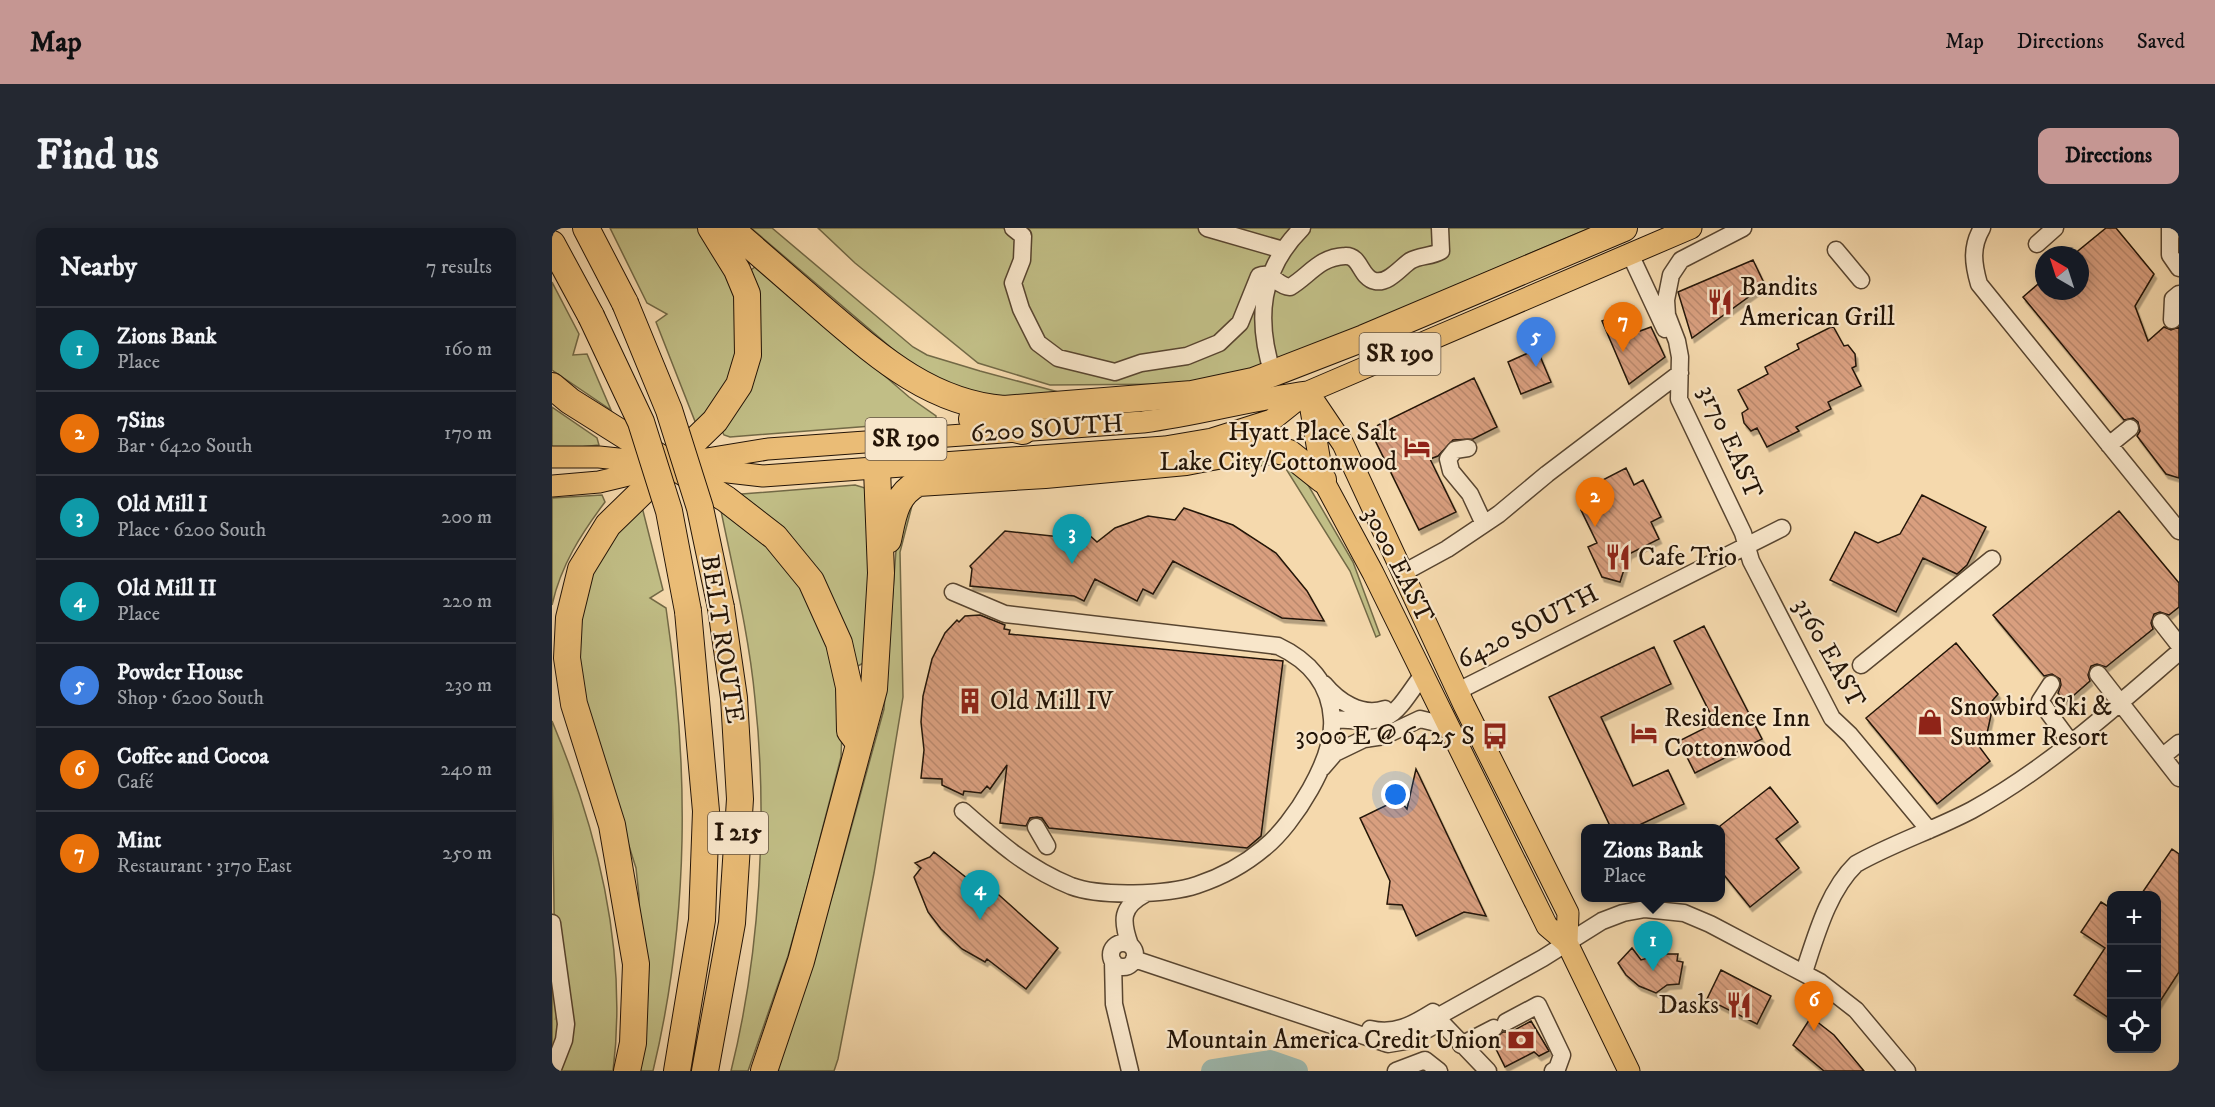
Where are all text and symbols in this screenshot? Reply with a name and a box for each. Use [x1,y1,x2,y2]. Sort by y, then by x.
text: Map [30,25,82,60]
text: Map [1945,29,1984,55]
text: Directions [2017,29,2104,55]
text: Saved [2137,29,2185,55]
button: Directions [2038,128,2179,184]
text: Find us [36,130,159,182]
north arrow [2035,246,2089,300]
text: Nearby [60,251,137,284]
text: 7 results [426,255,492,280]
place label: Bandits American Grill [1740,271,1895,334]
restaurant icon: Bandits American Grill [1705,287,1735,317]
pin: 7 [1604,302,1642,352]
pin: 5 [1516,318,1556,367]
text: Zions Bank [117,323,217,350]
road number: SR 190 [1360,333,1440,375]
text: 1 [76,337,83,362]
text: 160 m [444,337,492,362]
text: Place [117,350,160,375]
street label: 3170 EAST [1690,380,1770,504]
text: 7Sins [117,407,165,434]
street label: 6200 SOUTH [969,407,1125,451]
place label: Hyatt Place Salt Lake City/Cottonwood [1159,416,1397,479]
road number: SR 190 [866,418,946,460]
text: 2 [75,421,84,446]
text: 170 m [444,421,492,446]
hotel icon: Hyatt Place Salt Lake City/Cottonwood [1402,432,1432,462]
text: Bar · 6420 South [117,434,253,459]
pin: 2 [1576,478,1614,527]
text: Old Mill I [117,491,207,518]
street label: 3000 EAST [1355,502,1441,629]
text: 3 [76,505,83,530]
text: 200 m [441,505,492,530]
pin: 3 [1052,514,1092,564]
text: Place · 6200 South [117,518,266,543]
place label: Cafe Trio [1638,541,1737,574]
restaurant icon: Cafe Trio [1603,542,1633,572]
street label: BELT ROUTE [692,552,752,726]
text: Old Mill II [117,575,217,602]
street label: 6420 SOUTH [1452,577,1604,677]
text: 4 [74,589,85,614]
text: 220 m [442,589,492,614]
street label: 3160 EAST [1785,592,1873,714]
text: Place [117,602,160,627]
text: Powder House [117,659,243,686]
text: 5 [75,673,84,698]
text: 230 m [445,673,492,698]
place label: Old Mill IV [990,685,1114,718]
text: Shop · 6200 South [117,686,264,711]
building icon: Old Mill IV [955,686,985,716]
place label: Snowbird Ski & Summer Resort [1950,691,2112,754]
place label: Residence Inn Cottonwood [1664,702,1810,765]
shop icon: Snowbird Ski & Summer Resort [1915,707,1945,737]
hotel icon: Residence Inn Cottonwood [1629,718,1659,748]
place label: 3000 E @ 6425 S [1295,720,1475,753]
bus stop icon: 3000 E @ 6425 S [1480,721,1510,751]
text: Coffee and Cocoa [117,743,269,770]
text: 6 [74,757,85,782]
text: 240 m [441,757,492,782]
text: Café [117,770,153,795]
your location [1381,780,1410,809]
road number: I 215 [708,812,768,854]
popup [1581,824,1725,902]
text: Mint [117,827,161,854]
text: Zions Bank [1603,837,1703,864]
text: 7 [74,841,85,866]
text: 250 m [442,841,492,866]
text: Restaurant · 3170 East [117,854,292,879]
text: Place [1603,864,1646,889]
pin: 4 [960,870,1000,920]
map controls [2107,891,2161,1053]
button: + [2107,891,2161,945]
pin: 1 [1634,922,1672,971]
button: − [2107,945,2161,999]
pin: 6 [1794,982,1834,1031]
place label: Dasks [1658,989,1719,1022]
restaurant icon: Dasks [1724,990,1754,1020]
button: locate [2107,999,2161,1053]
place label: Mountain America Credit Union [1166,1024,1501,1057]
bank icon: Mountain America Credit Union [1506,1025,1536,1055]

